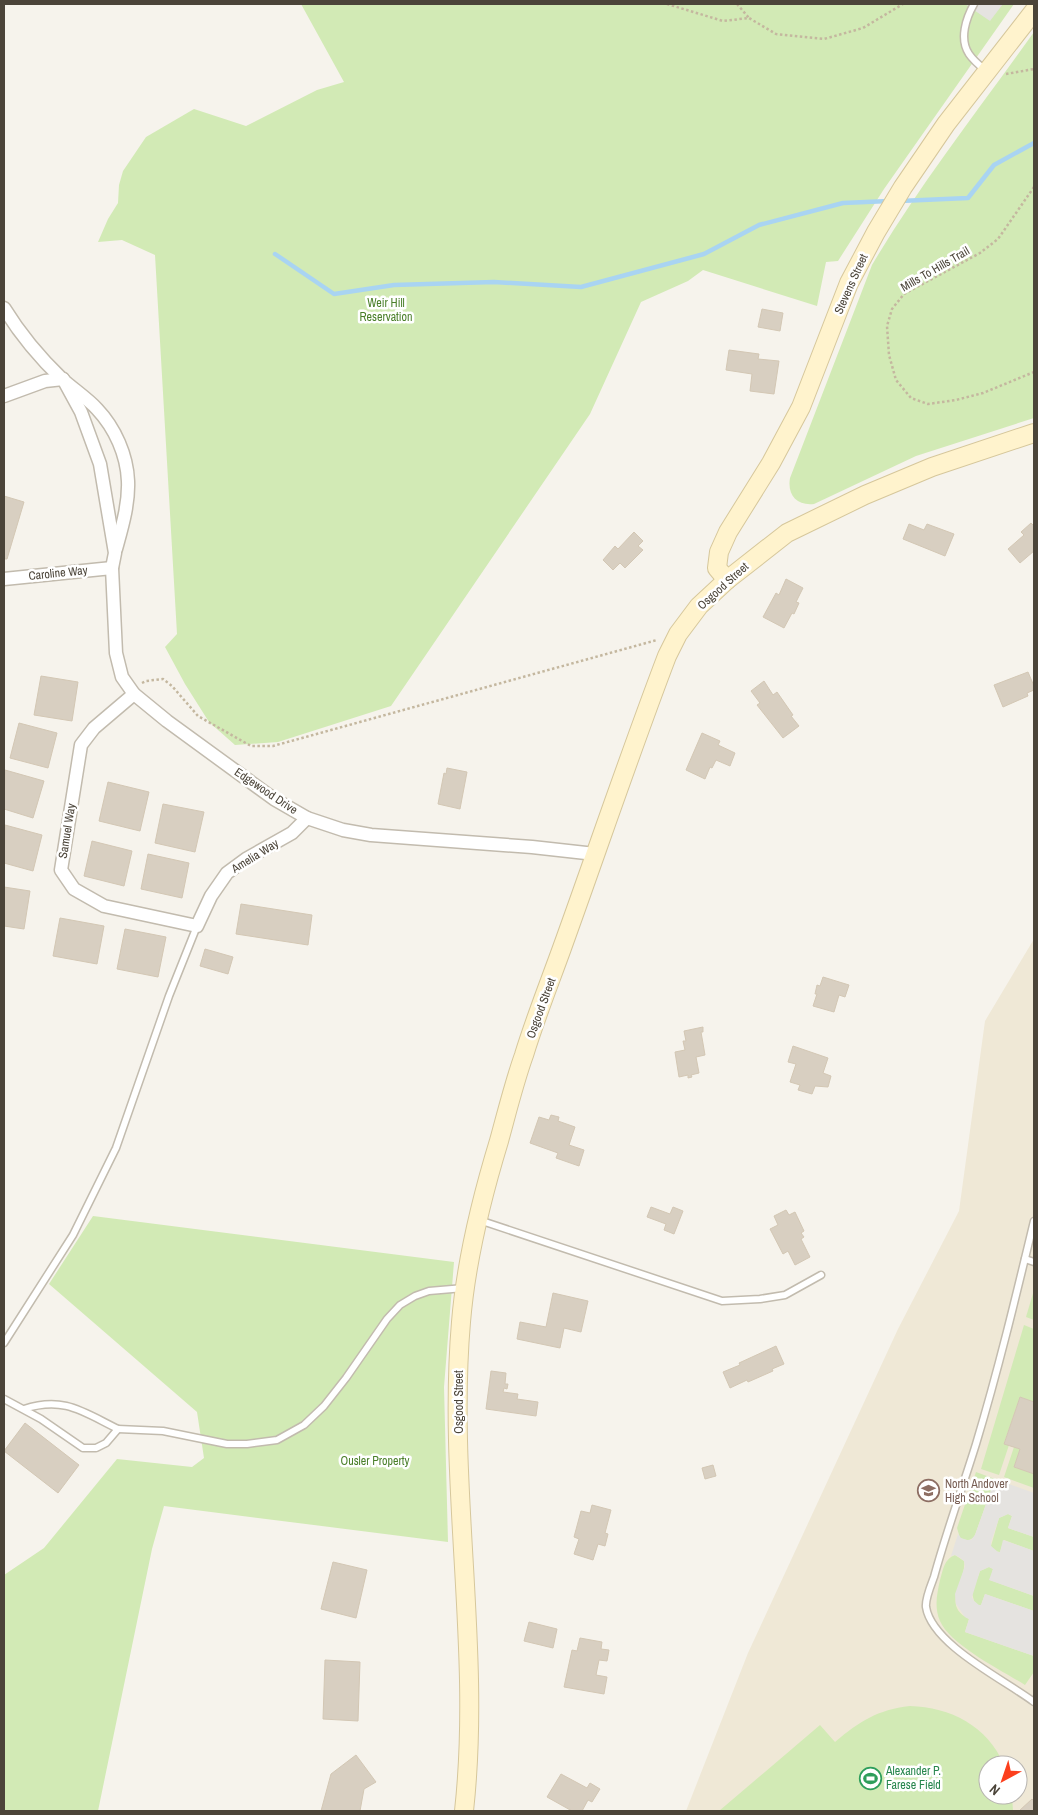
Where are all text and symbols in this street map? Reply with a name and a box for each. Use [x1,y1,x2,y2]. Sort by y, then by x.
street label: Mills To Hills Trail [898,243,972,295]
street label: Stevens Street [831,251,872,317]
park label: Weir Hill Reservation [359,295,413,325]
street label: Osgood Street [694,559,752,613]
street label: Caroline Way [28,562,88,584]
street label: Edgewood Drive [231,764,301,818]
street label: Samuel Way [55,802,79,860]
street label: Amelia Way [228,835,282,877]
street label: Osgood Street [523,975,559,1041]
street label: Osgood Street [451,1370,467,1434]
park label: Ousler Property [341,1453,410,1469]
place label: North Andover High School [945,1476,1009,1506]
school or university icon: North Andover High School [917,1479,941,1503]
north arrow [978,1755,1028,1805]
place label: Alexander P. Farese Field [885,1763,941,1793]
sports icon: Alexander P. Farese Field [858,1766,882,1790]
text: N [986,1780,1004,1800]

